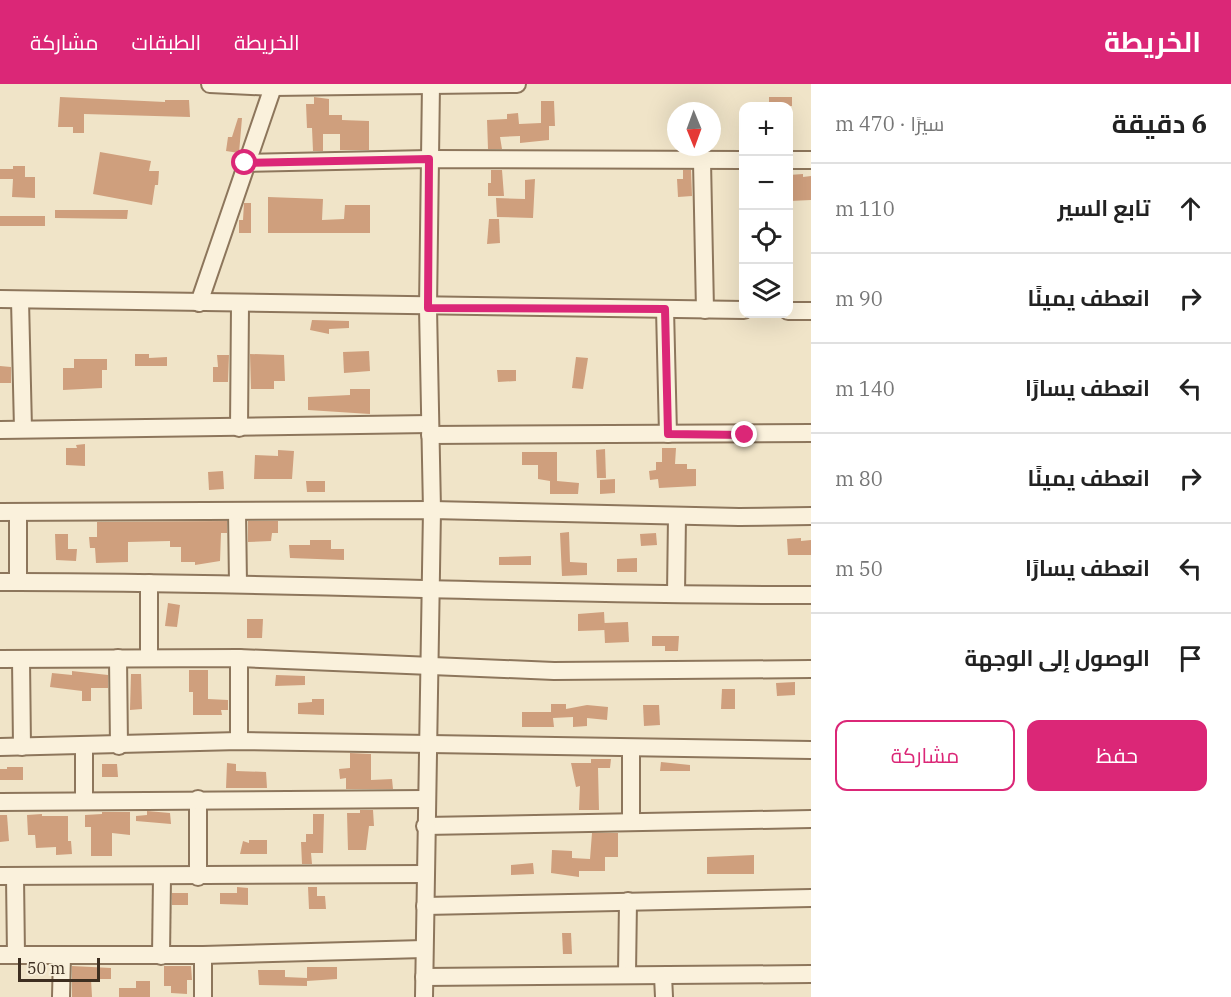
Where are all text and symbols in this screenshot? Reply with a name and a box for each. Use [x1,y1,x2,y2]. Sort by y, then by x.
text: الخريطة [1104,23,1201,60]
text: مشاركة [30,28,99,56]
text: الطبقات [132,28,201,56]
text: الخريطة [234,28,300,56]
north arrow [667,102,721,156]
map controls [739,102,793,318]
button: + [739,102,793,156]
text: 6 دقيقة [1112,106,1207,140]
text: سيرًا · 470 m [835,110,944,137]
route start [231,149,257,175]
button: − [739,156,793,210]
icon: ahead [1174,192,1207,225]
text: تابع السير [1057,193,1150,222]
text: 110 m [835,195,895,222]
button: locate [739,210,793,264]
button: layers [739,264,793,318]
icon: right [1174,282,1207,315]
text: انعطف يمينًا [1028,283,1150,312]
text: 90 m [835,285,883,312]
icon: left [1174,372,1207,405]
text: انعطف يسارًا [1025,373,1150,402]
text: 140 m [835,375,895,402]
route end [731,421,757,447]
icon: right [1174,462,1207,495]
text: انعطف يمينًا [1028,463,1150,492]
text: 80 m [835,465,883,492]
icon: left [1174,552,1207,585]
text: انعطف يسارًا [1025,553,1150,582]
text: 50 m [835,555,883,582]
icon: arrive [1174,642,1207,675]
text: الوصول إلى الوجهة [965,643,1150,672]
button: مشاركة [835,720,1015,791]
button: حفظ [1027,720,1207,791]
scale bar [18,955,100,982]
text: 50 m [27,958,65,978]

